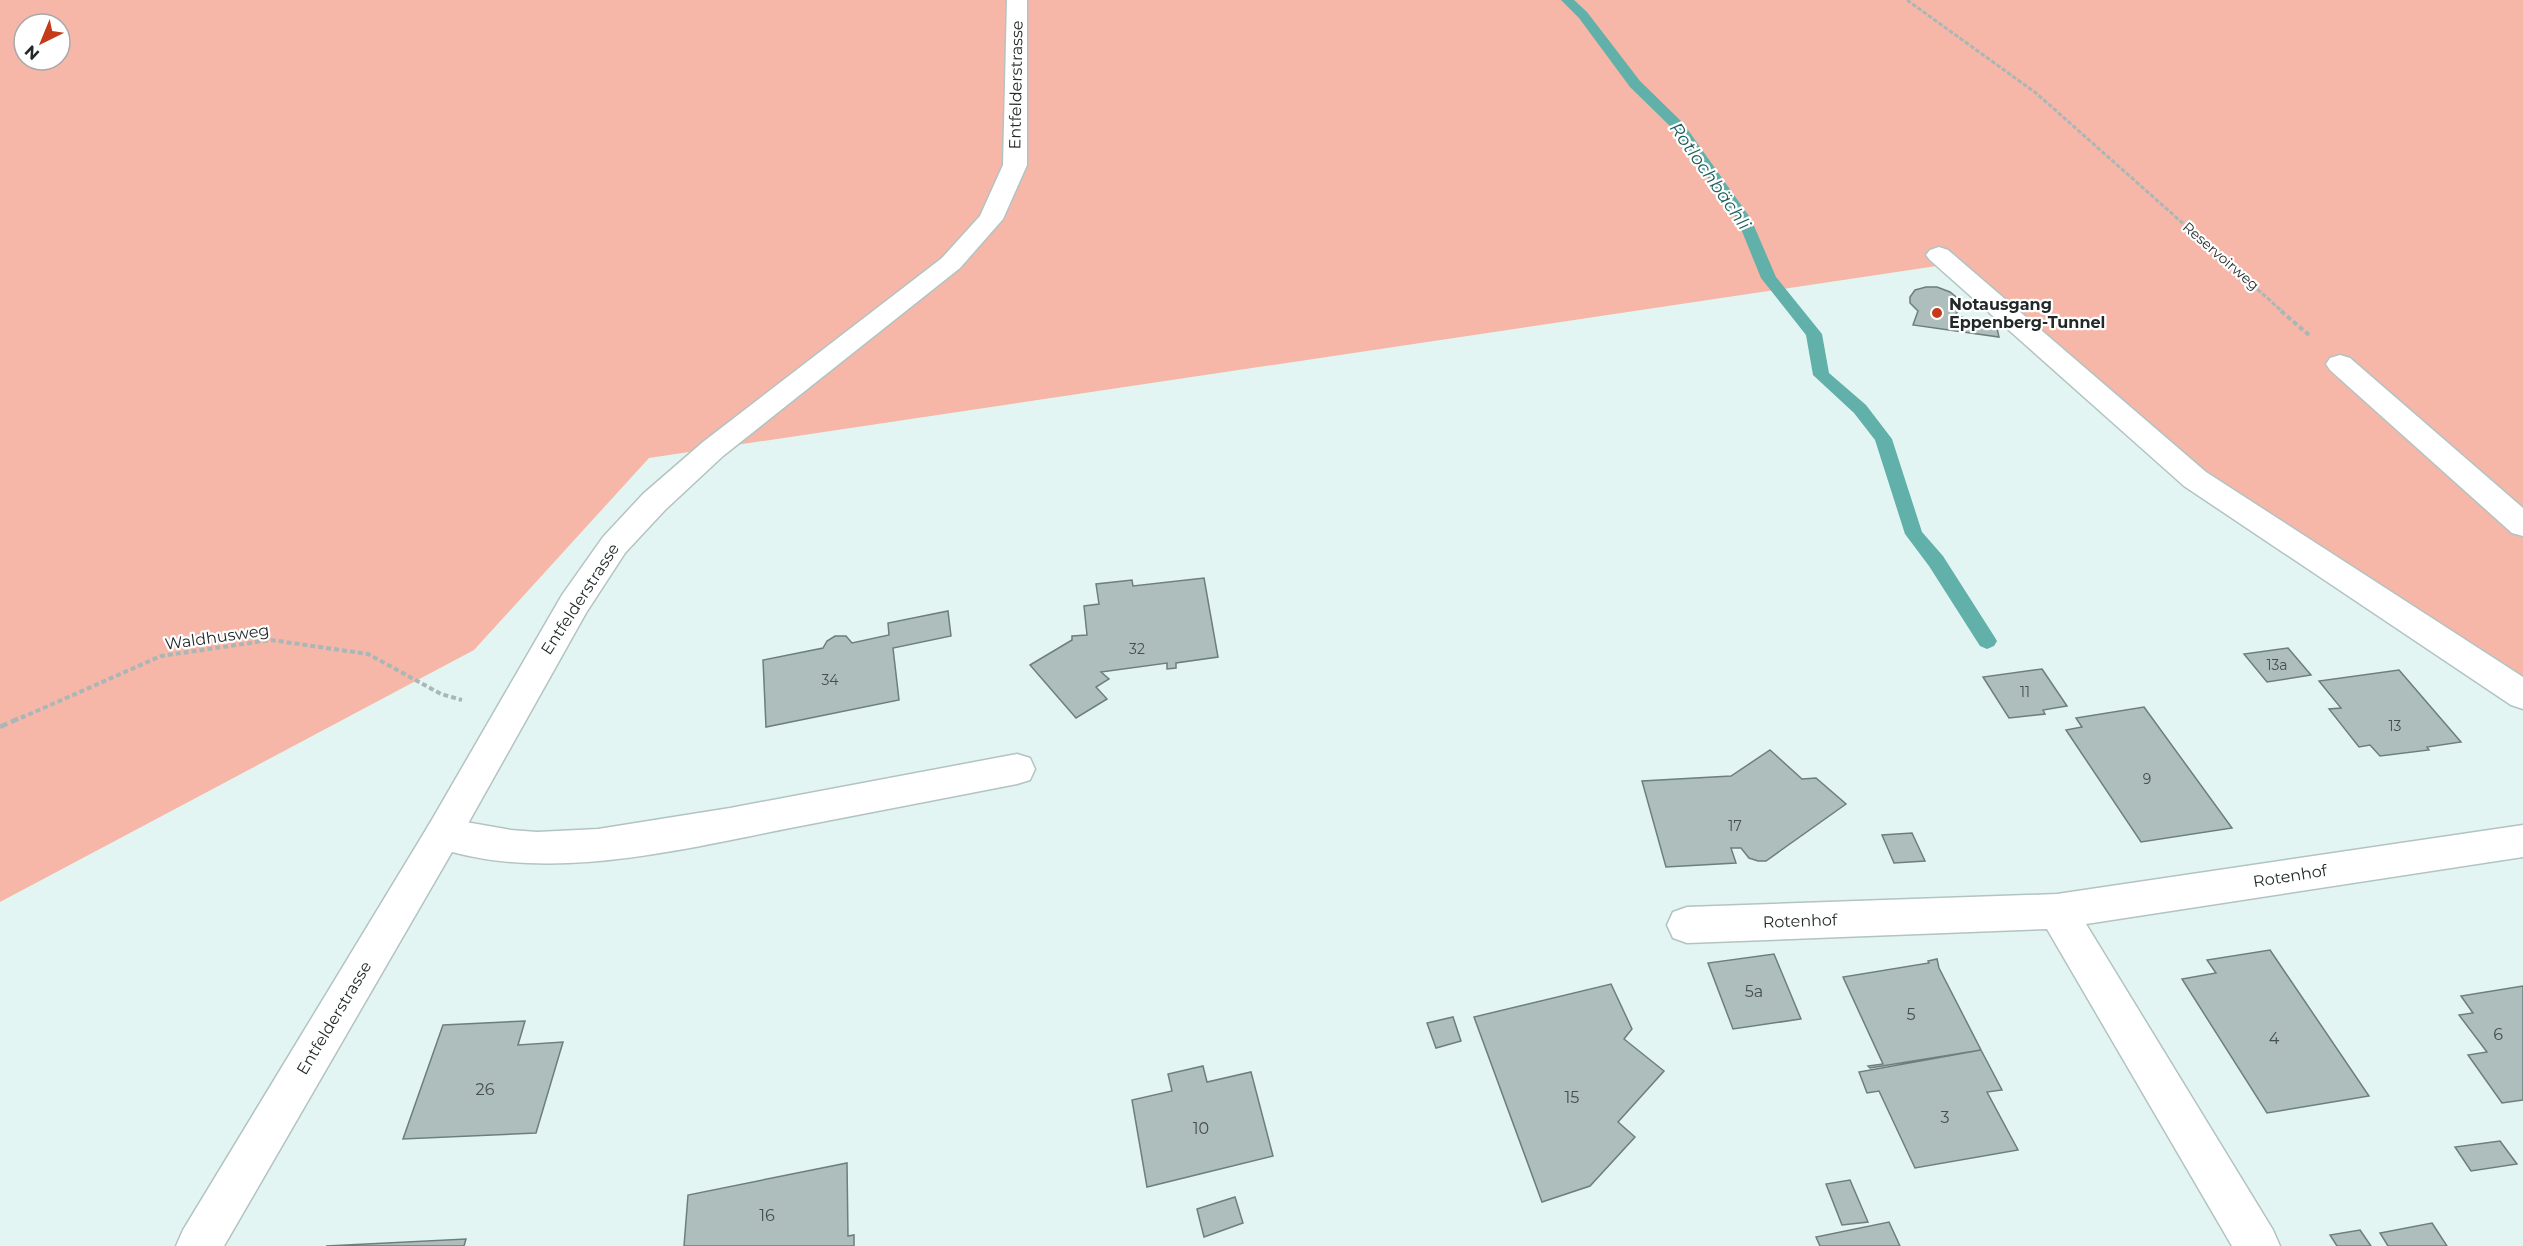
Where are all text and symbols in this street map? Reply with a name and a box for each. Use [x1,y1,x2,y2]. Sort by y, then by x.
north arrow [12,12,72,72]
street label: Entfelderstrasse [1005,20,1027,150]
text: N [21,41,43,64]
water label: Rotlochbächli [1665,118,1755,234]
street label: Reservoirweg [2179,218,2263,294]
place label: Notausgang Eppenberg-Tunnel [1949,295,2105,332]
marker: Notausgang Eppenberg-Tunnel [1930,306,1944,320]
street label: Entfelderstrasse [537,540,623,658]
street label: Waldhusweg [164,620,270,654]
house number: 32 [1129,640,1145,658]
house number: 13a [2266,656,2288,674]
house number: 34 [821,671,839,689]
house number: 11 [2020,683,2030,701]
house number: 13 [2389,717,2402,735]
house number: 9 [2143,770,2151,788]
house number: 17 [1728,817,1742,835]
street label: Rotenhof [2252,861,2329,891]
street label: Rotenhof [1762,910,1838,932]
street label: Entfelderstrasse [293,958,375,1078]
house number: 5a [1745,982,1763,1001]
house number: 5 [1906,1005,1916,1024]
house number: 6 [2493,1025,2503,1044]
house number: 4 [2269,1029,2280,1048]
house number: 26 [476,1080,495,1099]
house number: 15 [1565,1088,1579,1107]
house number: 3 [1940,1108,1950,1127]
house number: 10 [1193,1119,1209,1138]
house number: 16 [759,1206,775,1225]

